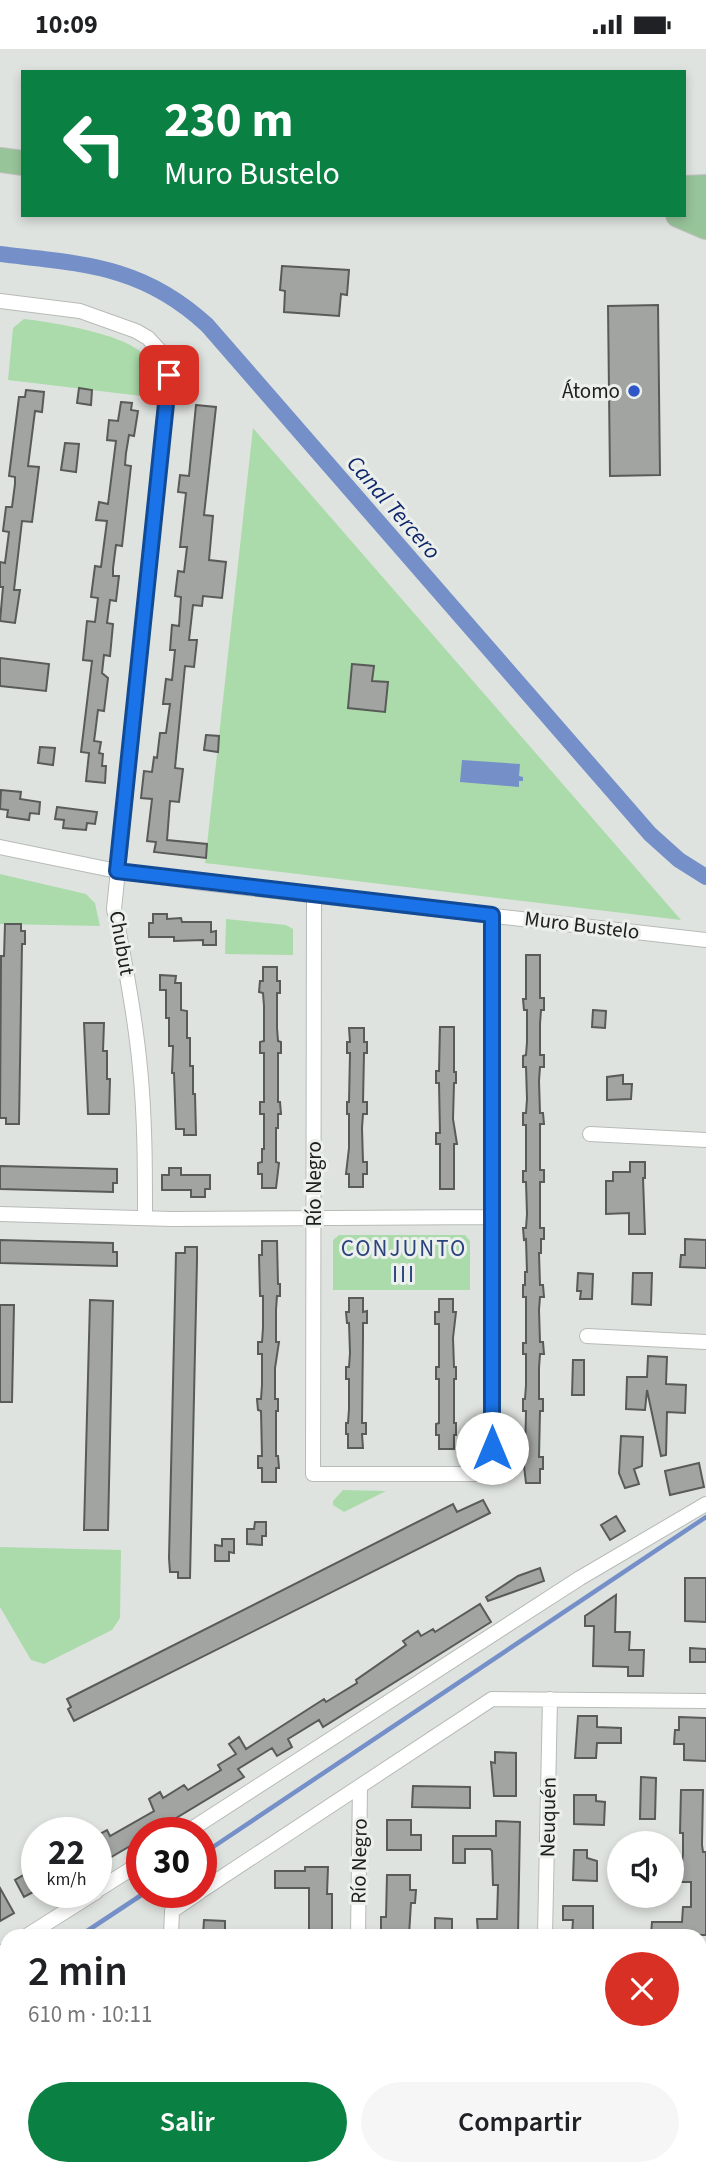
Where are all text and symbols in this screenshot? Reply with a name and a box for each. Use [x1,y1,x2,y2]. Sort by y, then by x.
text: 10:09 [35,6,98,43]
text: 230 m [164,86,293,156]
icon: left [49,98,140,189]
text: Muro Bustelo [164,151,340,197]
pin [139,345,199,405]
icon: arrive [150,356,188,394]
place label: Átomo [562,376,620,406]
marker: Átomo [626,383,642,399]
water label: Canal Tercero [339,448,448,567]
street label: Muro Bustelo [523,903,641,947]
street label: Chubut [102,908,142,978]
street label: Río Negro [299,1141,329,1227]
district label: CONJUNTO III [341,1232,467,1291]
position arrow [455,1411,529,1485]
street label: Neuquén [532,1777,564,1857]
speed limit sign: 30 [126,1817,217,1908]
street label: Río Negro [343,1818,375,1904]
text: 22 [48,1828,85,1878]
map controls [607,1831,684,1908]
button: sound [607,1831,684,1908]
text: km/h [47,1867,86,1892]
text: 2 min [28,1942,128,2002]
button: close [605,1952,679,2026]
text: 610 m · 10:11 [28,1998,152,2031]
button: Salir [28,2082,347,2162]
button: Compartir [361,2082,679,2162]

